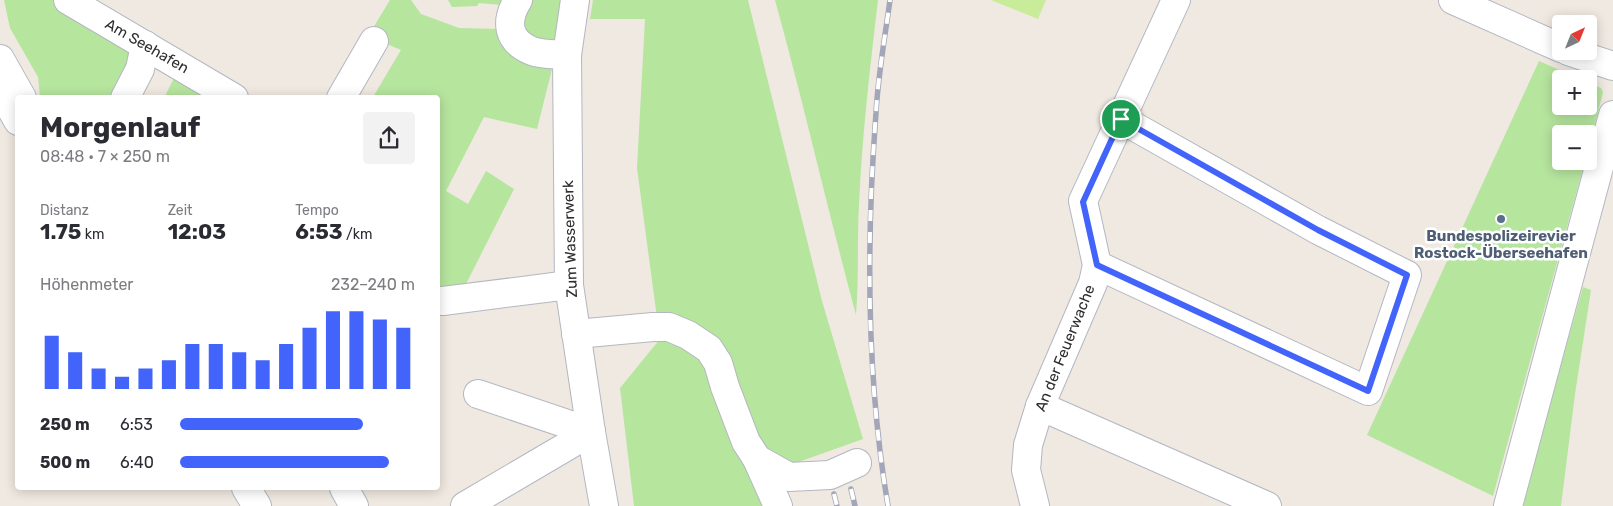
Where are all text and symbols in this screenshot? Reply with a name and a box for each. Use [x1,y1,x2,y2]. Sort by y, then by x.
street label: Am Seehafen [102,15,192,77]
north arrow [1552,15,1598,60]
map controls [1552,15,1597,170]
button: + [1552,70,1597,115]
pin [1100,98,1142,140]
icon: arrive [1107,105,1135,133]
text: Morgenlauf [40,111,200,144]
button: share [363,112,415,164]
button: − [1552,125,1597,170]
text: 08:48 · 7 × 250 m [40,147,170,166]
street label: Zum Wasserwerk [559,180,581,298]
text: Distanz [40,202,89,219]
text: Zeit [168,202,193,219]
text: Tempo [295,202,339,219]
marker: Bundespolizeirevier Rostock-Überseehafen [1495,213,1507,225]
text: 1.75 [40,219,81,244]
text: 12:03 [168,219,226,244]
text: 6:53 [295,219,343,244]
text: km [81,226,104,243]
text: /km [343,226,372,243]
place label: Bundespolizeirevier Rostock-Überseehafen [1414,227,1588,262]
text: Höhenmeter [40,275,133,294]
text: 232–240 m [331,275,415,294]
street label: An der Feuerwache [1031,282,1099,414]
text: 250 m [40,415,90,434]
text: 6:53 [120,415,153,434]
text: 500 m [40,453,90,472]
text: 6:40 [120,453,154,472]

